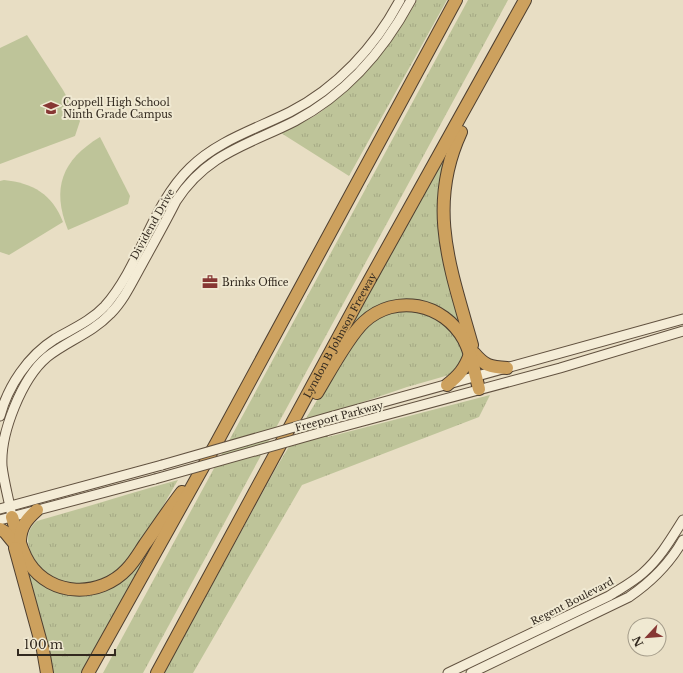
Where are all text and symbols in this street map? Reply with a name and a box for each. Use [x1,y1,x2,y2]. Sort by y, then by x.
place label: Coppell High School Ninth Grade Campus [63,96,173,121]
school or university icon: Coppell High School Ninth Grade Campus [42,99,60,117]
street label: Dividend Drive [128,186,177,262]
street label: Lyndon B Johnson Freeway [301,270,380,401]
office icon: Brinks Office [201,273,219,291]
place label: Brinks Office [222,276,289,289]
street label: Freeport Parkway [294,398,385,435]
street label: Regent Boulevard [529,575,616,628]
north arrow [627,617,667,657]
scale bar [18,631,115,657]
text: N [629,633,647,649]
text: 100 m [24,637,63,652]

